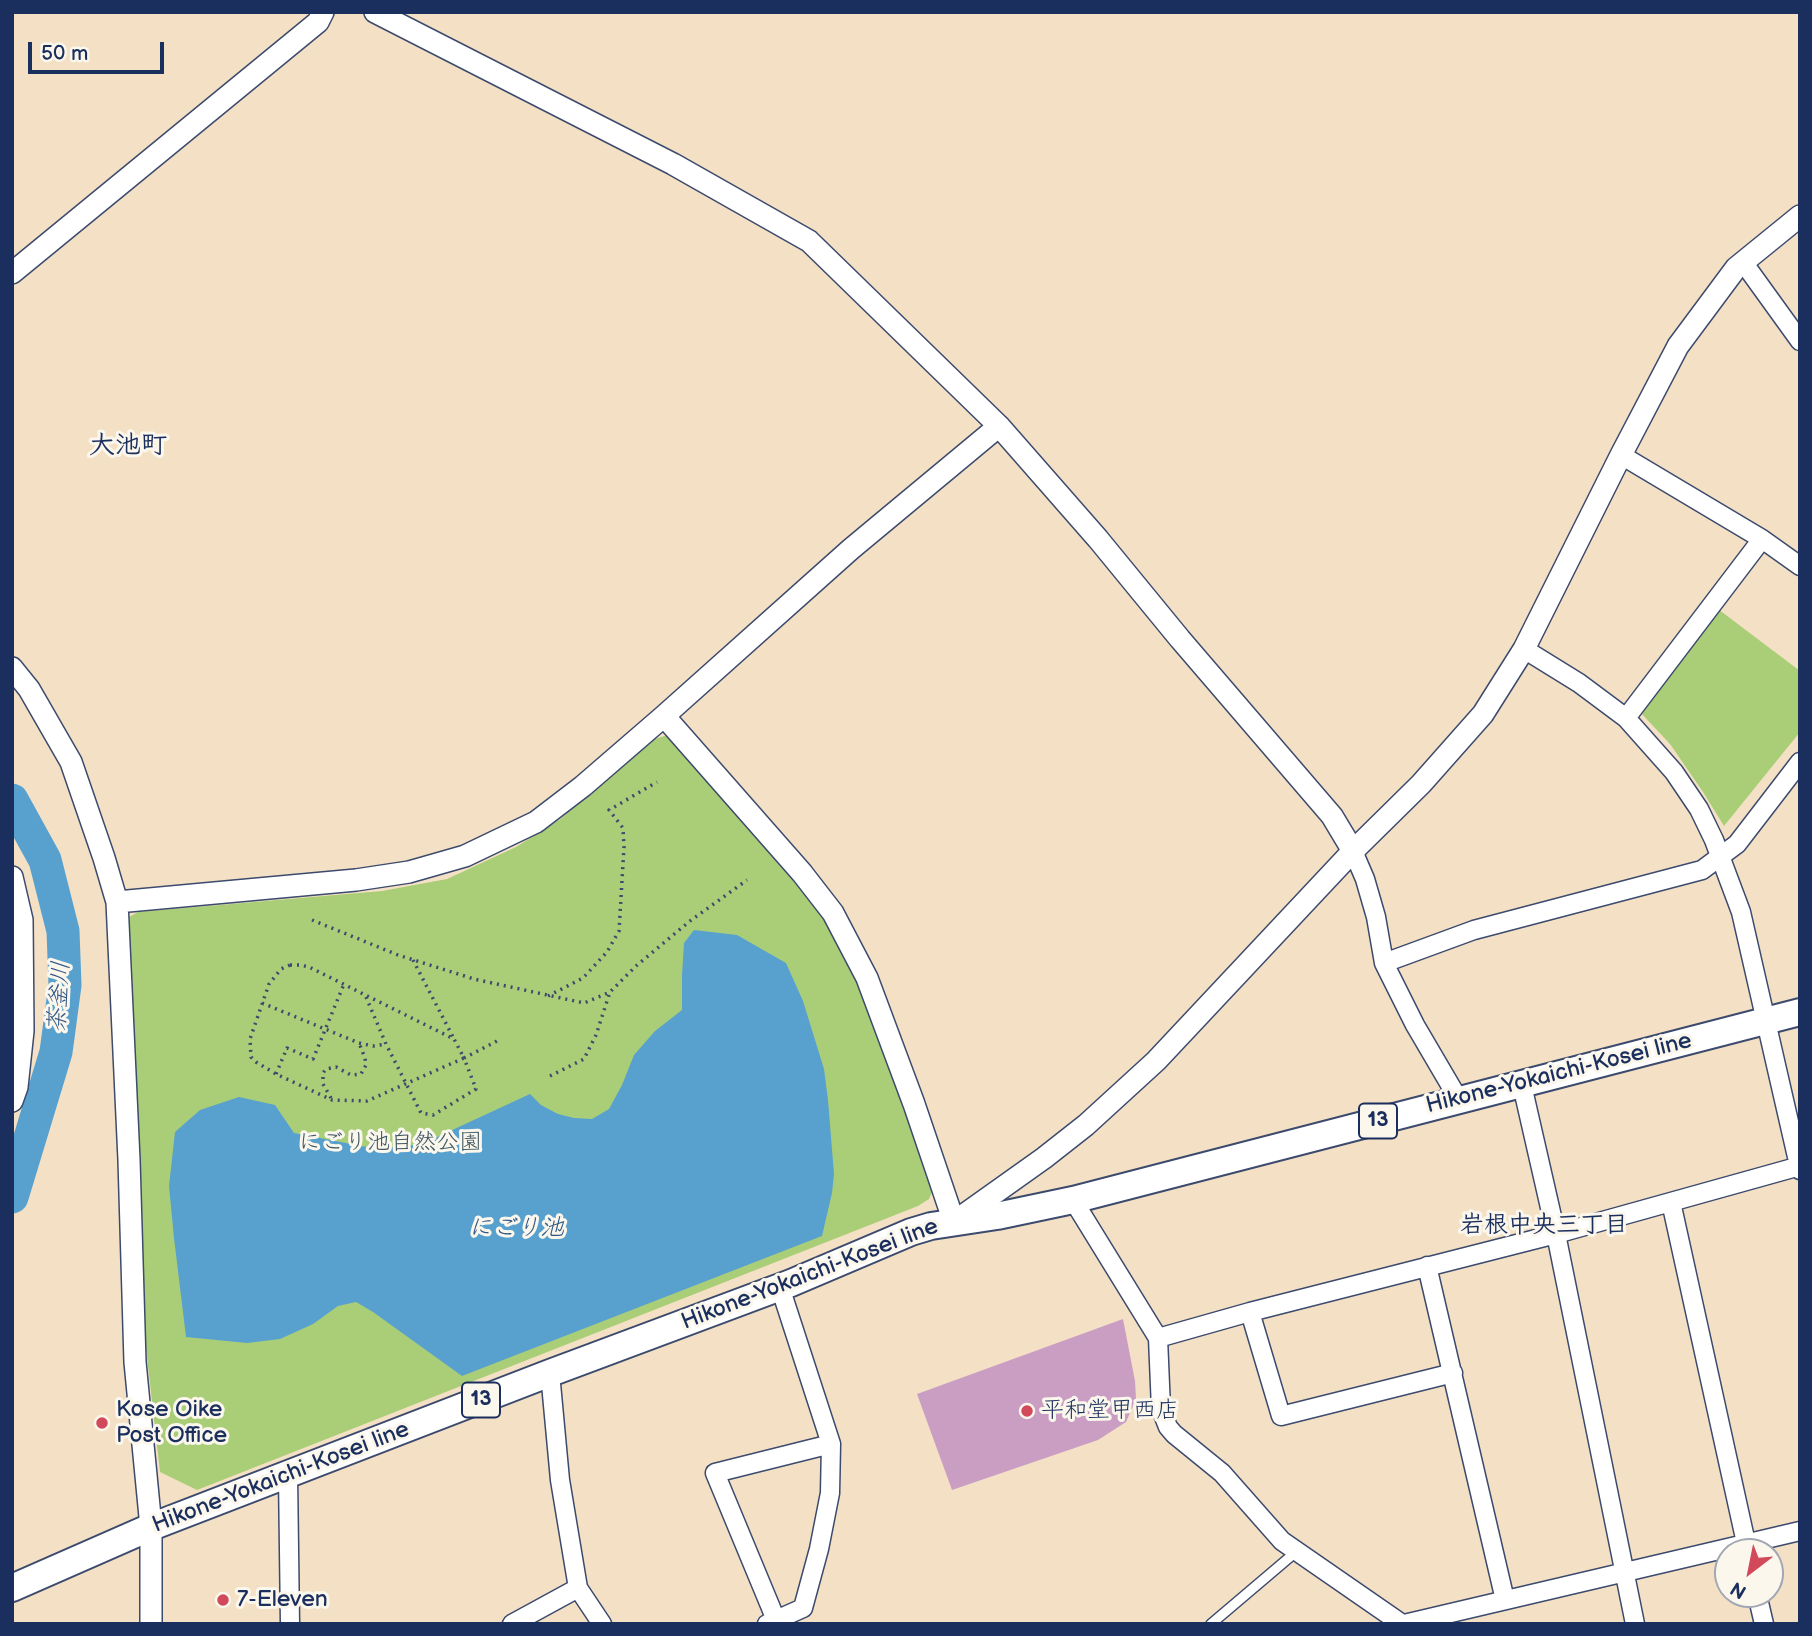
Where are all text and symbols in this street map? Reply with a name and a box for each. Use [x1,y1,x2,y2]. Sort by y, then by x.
scale bar [32,28,168,72]
text: 50 m [41,41,88,66]
district label: 大池町 [89,430,167,462]
water label: 茶釜川 [43,960,77,1034]
street label: Hikone-Yokaichi-Kosei line [1423,1028,1695,1120]
road number: 13 [1359,1104,1397,1138]
park label: にごり池自然公園 [298,1129,482,1157]
district label: 岩根中央三丁目 [1460,1212,1628,1240]
street label: Hikone-Yokaichi-Kosei line [678,1213,942,1337]
water label: にごり池 [468,1215,564,1243]
road number: 13 [462,1382,500,1418]
place label: Kose Oike Post Office [116,1396,227,1450]
place label: 平和堂甲西店 [1041,1397,1179,1425]
marker: 平和堂甲西店 [1019,1403,1035,1419]
marker: Kose Oike Post Office [94,1415,110,1431]
street label: Hikone-Yokaichi-Kosei line [149,1416,413,1540]
north arrow [1714,1538,1784,1608]
text: N [1727,1576,1751,1603]
place label: 7-Eleven [237,1586,328,1614]
marker: 7-Eleven [215,1592,231,1608]

